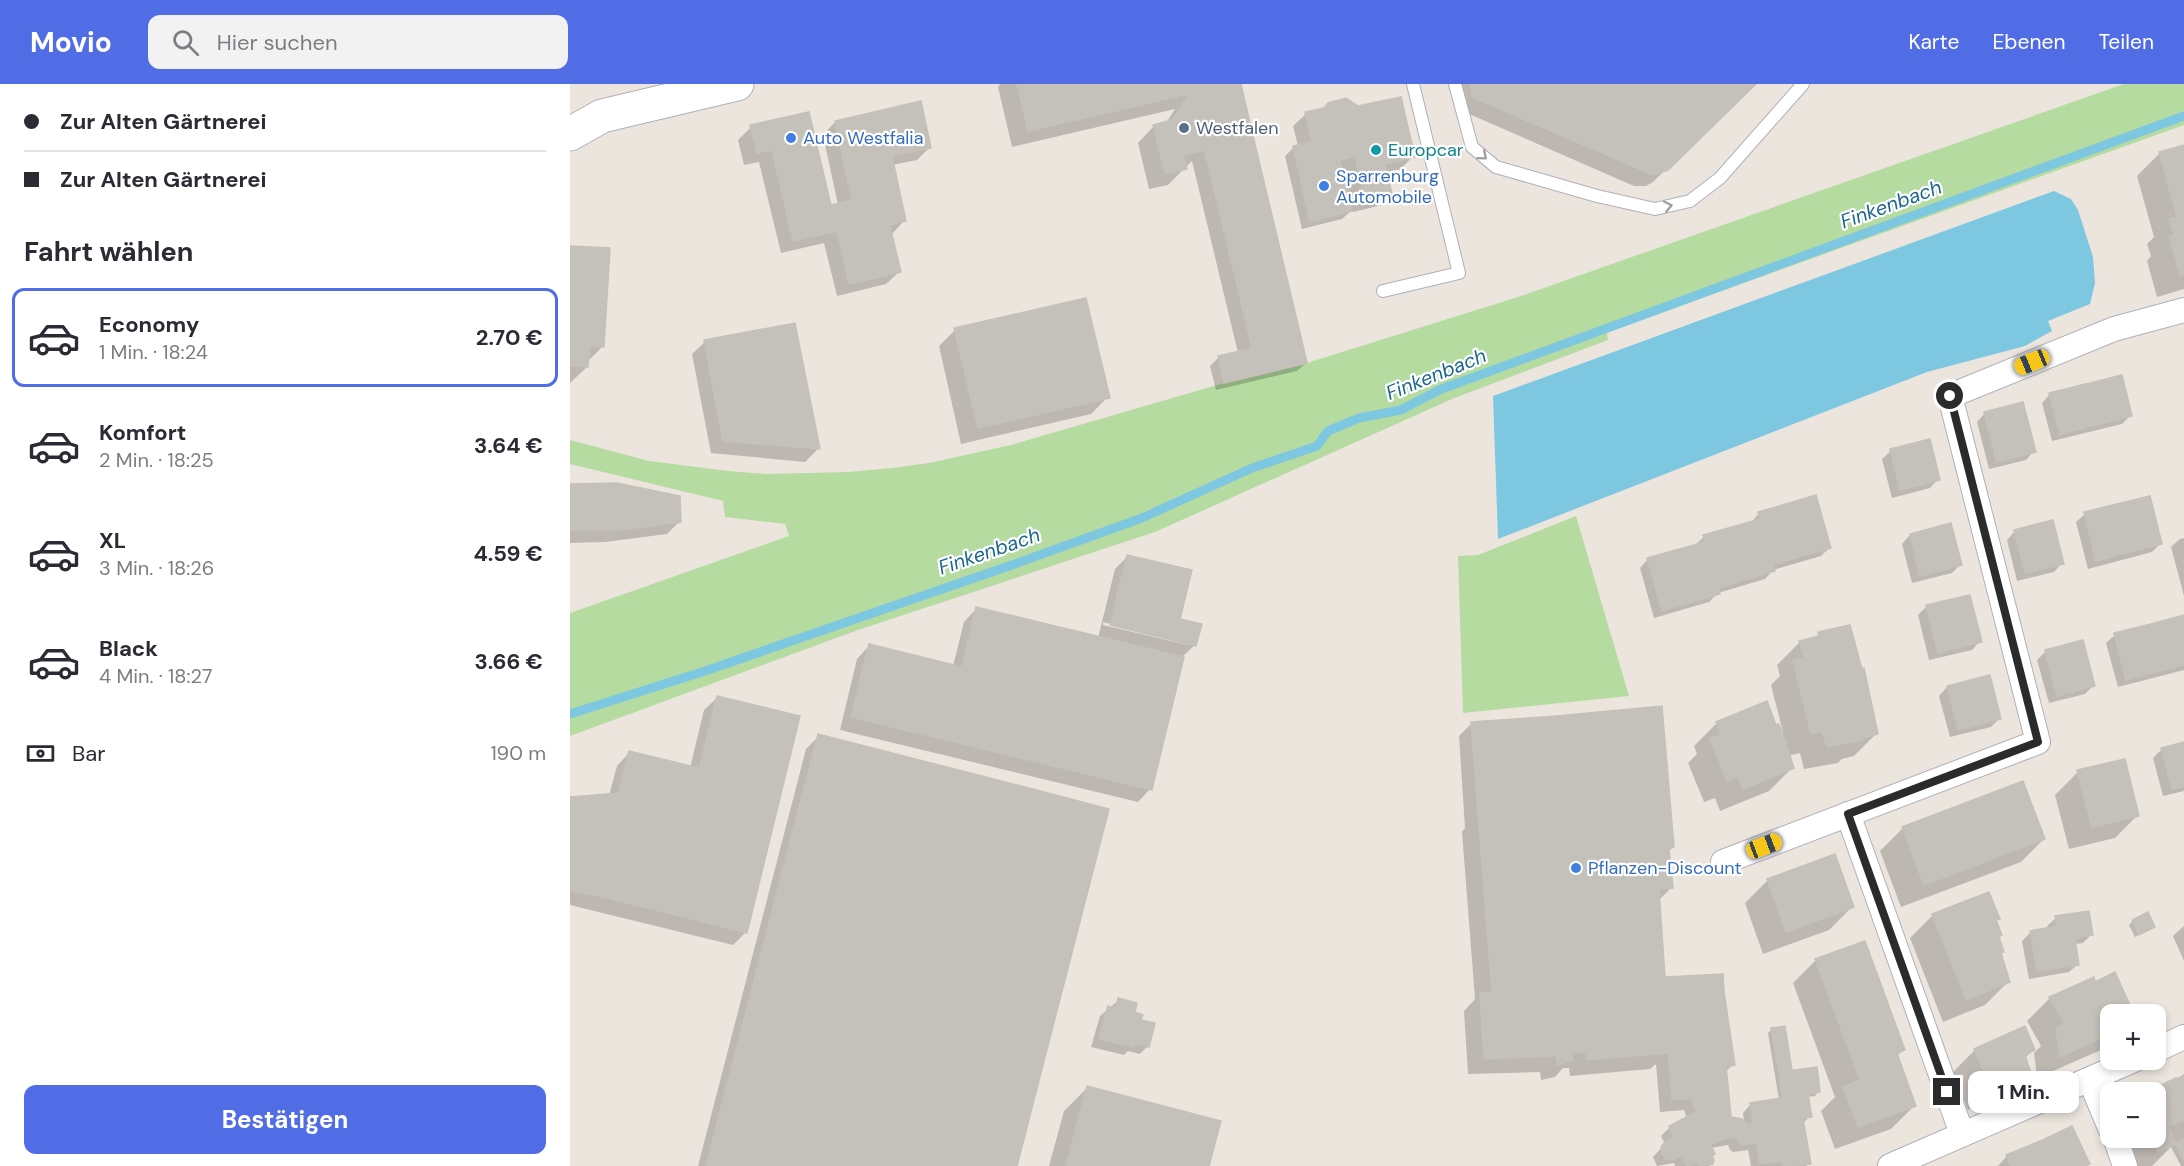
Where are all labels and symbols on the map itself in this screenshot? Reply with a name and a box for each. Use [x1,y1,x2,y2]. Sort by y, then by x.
place label: Westfalen [1196,116,1279,140]
marker: Westfalen [1177,121,1191,135]
place label: Auto Westfalia [803,126,923,150]
marker: Auto Westfalia [784,131,798,145]
place label: Europcar [1388,138,1464,162]
marker: Europcar [1369,143,1383,157]
one-way arrow [1476,149,1487,160]
place label: Sparrenburg Automobile [1336,164,1439,209]
water label: Finkenbach [1837,174,1945,234]
marker: Sparrenburg Automobile [1317,179,1331,193]
one-way arrow [1663,200,1673,213]
water label: Finkenbach [1382,342,1490,406]
car [2012,347,2052,377]
route start [1936,382,1963,409]
water label: Finkenbach [935,521,1043,581]
car [1744,831,1784,861]
place label: Pflanzen-Discount [1588,856,1742,880]
marker: Pflanzen-Discount [1569,861,1583,875]
callout: 1 Min. [1968,1071,2079,1113]
route end [1933,1078,1960,1105]

